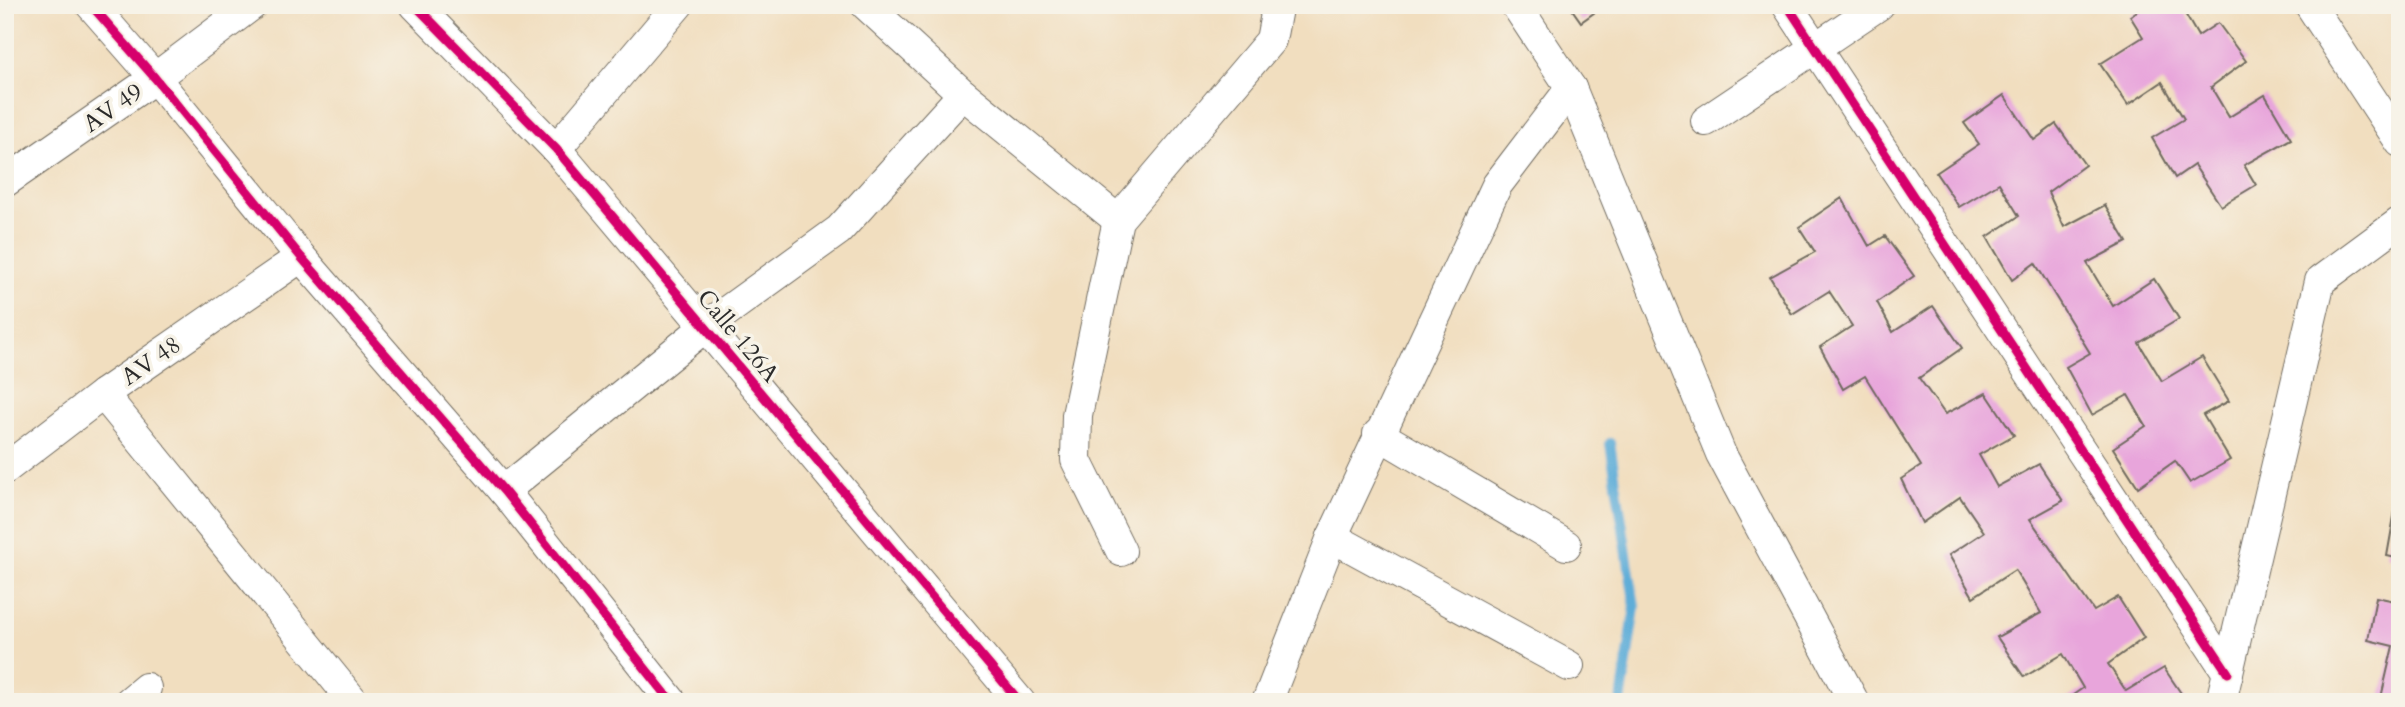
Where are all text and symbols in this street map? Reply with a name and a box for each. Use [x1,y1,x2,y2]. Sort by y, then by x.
street label: AV 49 [77,76,149,140]
street label: Calle 126A [689,282,787,390]
street label: AV 48 [115,329,187,393]

